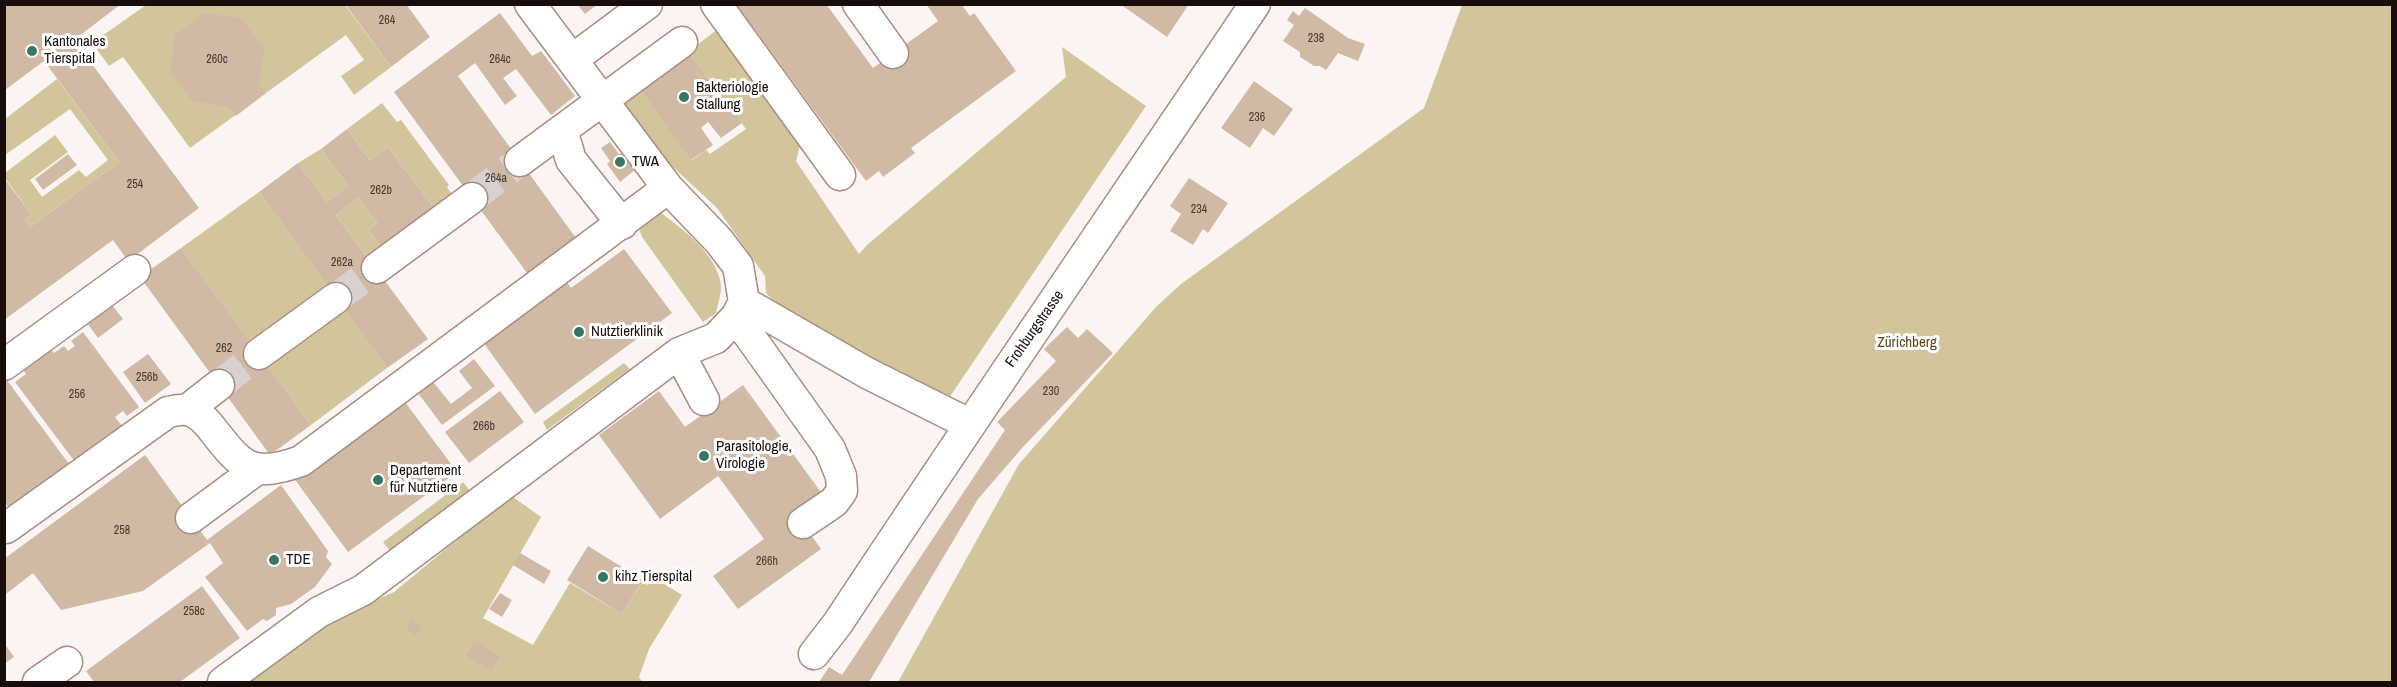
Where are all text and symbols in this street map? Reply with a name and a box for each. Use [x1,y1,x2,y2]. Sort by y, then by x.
house number: 264 [379,14,395,28]
house number: 238 [1308,32,1324,46]
place label: Kantonales Tierspital [44,33,106,68]
marker: Kantonales Tierspital [25,44,39,58]
house number: 260c [206,53,228,67]
house number: 264c [489,53,511,67]
place label: Bakteriologie Stallung [696,79,768,114]
marker: Bakteriologie Stallung [677,90,691,104]
house number: 236 [1249,111,1265,125]
place label: TWA [632,153,659,171]
marker: TWA [613,155,627,169]
house number: 264a [485,172,507,186]
house number: 254 [127,178,143,192]
house number: 262b [370,184,392,198]
house number: 234 [1191,203,1207,217]
house number: 262a [331,256,353,270]
street label: Frohburgstrasse [1002,287,1068,371]
place label: Nutztierklinik [591,323,663,341]
marker: Nutztierklinik [572,325,586,339]
park label: Zürichberg [1877,334,1937,352]
house number: 262 [216,342,232,356]
house number: 256b [136,371,158,385]
house number: 230 [1043,385,1059,399]
house number: 256 [69,388,85,402]
house number: 266b [473,420,495,434]
place label: Parasitologie, Virologie [716,438,792,473]
marker: Parasitologie, Virologie [697,449,711,463]
place label: Departement für Nutztiere [390,462,461,497]
marker: Departement für Nutztiere [371,473,385,487]
house number: 258 [114,524,130,538]
place label: TDE [286,551,311,569]
marker: TDE [267,553,281,567]
house number: 266h [756,555,778,569]
place label: kihz Tierspital [615,568,692,586]
marker: kihz Tierspital [596,570,610,584]
house number: 258c [183,605,205,619]

